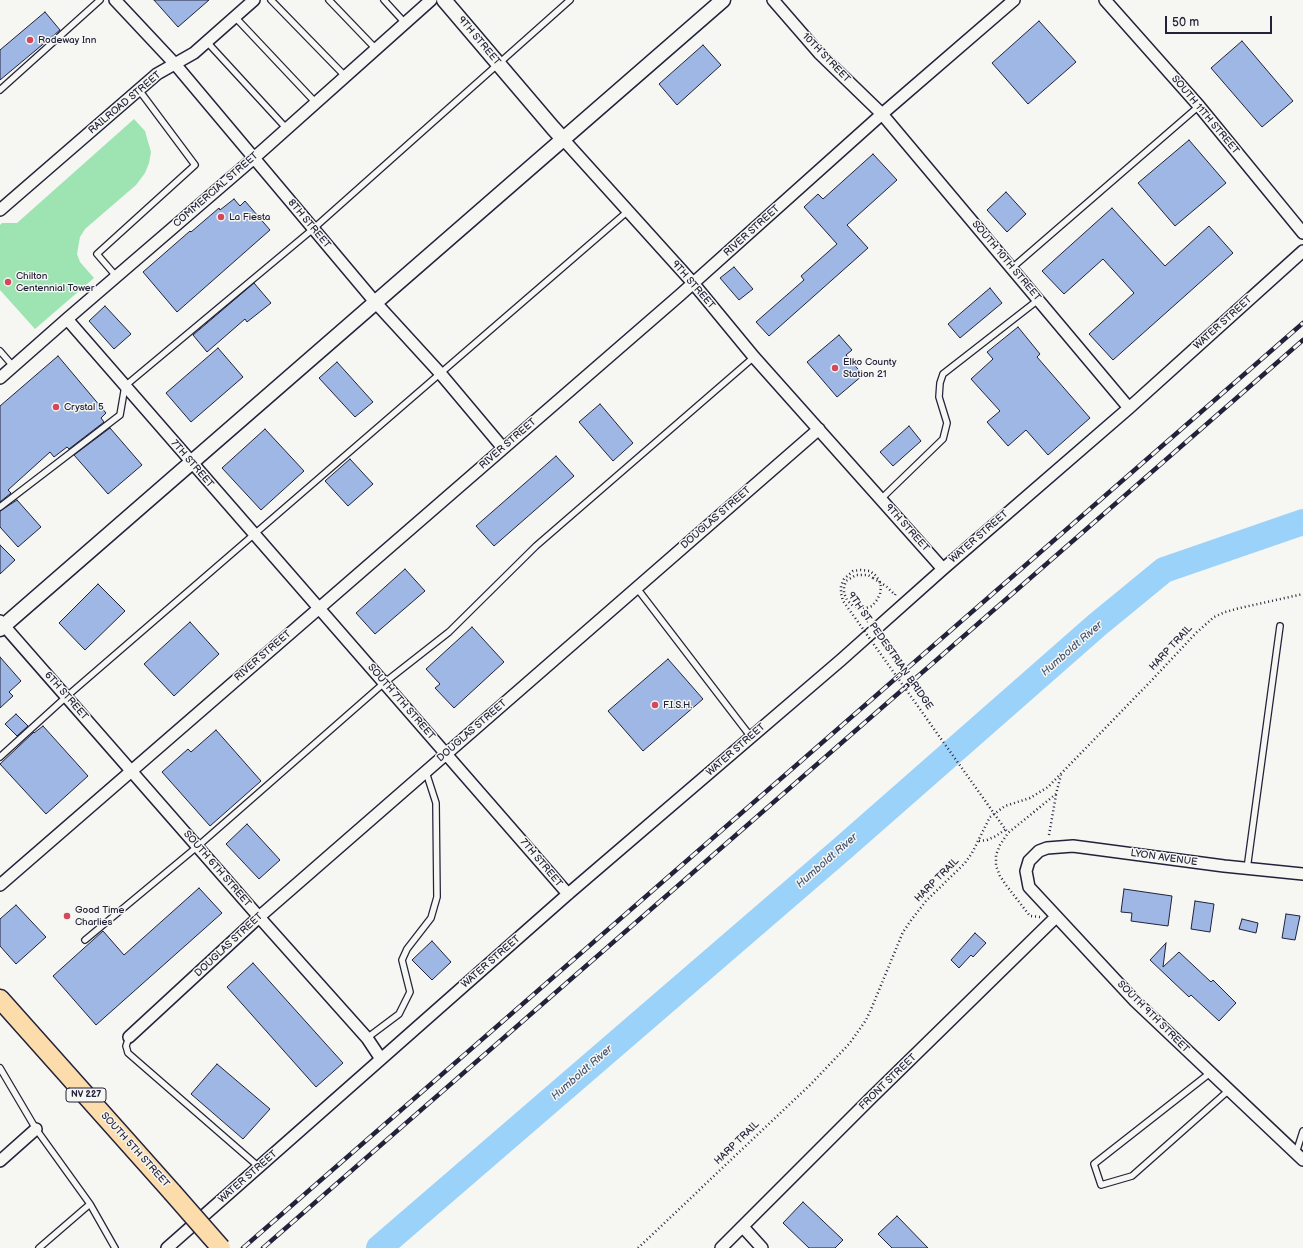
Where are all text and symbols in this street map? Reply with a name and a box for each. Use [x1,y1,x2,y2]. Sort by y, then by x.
scale bar [1167,8,1274,34]
street label: 9TH STREET [455,14,503,68]
text: 50 m [1172,15,1199,30]
street label: 10TH STREET [799,31,853,85]
place label: Rodeway Inn [38,34,96,46]
marker: Rodeway Inn [25,35,35,45]
street label: RAILROAD STREET [86,69,164,137]
street label: SOUTH 11TH STREET [1169,73,1241,157]
street label: COMMERCIAL STREET [171,150,261,230]
street label: 8TH STREET [285,197,333,251]
street label: RIVER STREET [722,203,782,259]
place label: La Fiesta [229,211,270,223]
marker: La Fiesta [216,212,226,222]
street label: SOUTH 10TH STREET [969,218,1043,304]
street label: 9TH STREET [669,258,717,312]
place label: Chilton Centennial Tower [16,270,94,294]
marker: Chilton Centennial Tower [3,277,13,287]
street label: WATER STREET [1191,294,1255,352]
place label: Elko County Station 21 [843,356,896,380]
marker: Elko County Station 21 [830,363,840,373]
place label: Crystal 5 [64,401,104,413]
marker: Crystal 5 [51,402,61,412]
street label: RIVER STREET [477,416,539,472]
street label: 7TH STREET [168,438,216,490]
street label: DOUGLAS STREET [679,484,753,552]
street label: 9TH STREET [882,502,932,554]
street label: WATER STREET [947,508,1011,566]
street label: 9TH ST. PEDESTRIAN BRIDGE [845,590,935,712]
water label: Humboldt River [1039,619,1105,679]
street label: HARP TRAIL [1147,623,1195,673]
street label: RIVER STREET [232,628,294,684]
street label: SOUTH 7TH STREET [365,662,437,742]
street label: 6TH STREET [42,669,90,723]
street label: DOUGLAS STREET [435,697,509,765]
place label: F.I.S.H. [663,699,692,711]
marker: F.I.S.H. [650,700,660,710]
street label: WATER STREET [704,721,768,779]
street label: SOUTH 6TH STREET [181,828,253,910]
water label: Humboldt River [794,831,860,891]
street label: 7TH STREET [517,837,565,889]
street label: LYON AVENUE [1130,847,1198,869]
street label: HARP TRAIL [912,855,962,905]
place label: Good Time Charlies [75,904,124,928]
street label: DOUGLAS STREET [193,910,265,980]
marker: Good Time Charlies [62,911,72,921]
street label: WATER STREET [459,933,523,991]
street label: SOUTH 9TH STREET [1114,978,1192,1056]
water label: Humboldt River [549,1043,615,1103]
street label: FRONT STREET [857,1052,919,1112]
road number: NV 227 [66,1088,106,1102]
street label: SOUTH 5TH STREET [98,1110,172,1190]
street label: HARP TRAIL [712,1119,762,1167]
street label: WATER STREET [216,1148,280,1206]

